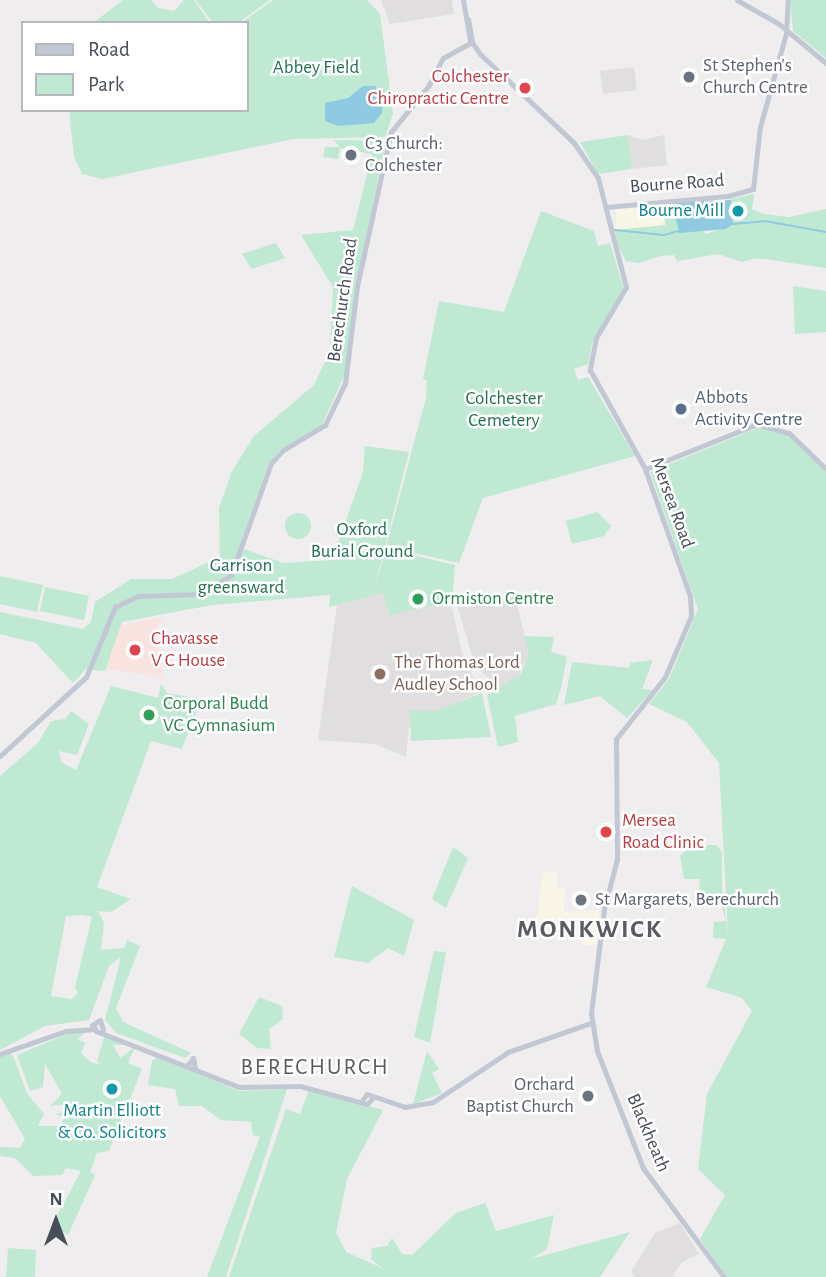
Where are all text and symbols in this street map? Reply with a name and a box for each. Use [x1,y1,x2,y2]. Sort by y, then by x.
legend [21,21,248,112]
text: Road [88,39,130,60]
place label: St Stephen's Church Centre [703,55,808,99]
park label: Abbey Field [273,57,359,79]
place label: Colchester Chiropractic Centre [368,66,509,110]
marker: St Stephen's Church Centre [681,69,697,85]
text: Park [88,74,124,95]
marker: Colchester Chiropractic Centre [515,78,535,98]
place label: C3 Church: Colchester [365,133,443,177]
marker: C3 Church: Colchester [343,147,359,163]
street label: Bourne Road [629,169,725,199]
place label: Bourne Mill [638,200,724,222]
marker: Bourne Mill [730,203,746,219]
street label: Berechurch Road [323,237,363,363]
place label: Abbots Activity Centre [695,387,803,431]
park label: Colchester Cemetery [465,388,543,432]
marker: Abbots Activity Centre [673,401,689,417]
street label: Mersea Road [645,454,699,552]
park label: Oxford Burial Ground [311,519,413,563]
park label: Garrison greensward [198,555,284,599]
place label: Ormiston Centre [432,588,554,610]
marker: Ormiston Centre [410,591,426,607]
place label: Chavasse V C House [151,628,225,672]
marker: Chavasse V C House [125,640,145,660]
place label: The Thomas Lord Audley School [394,652,520,696]
marker: The Thomas Lord Audley School [372,666,388,682]
place label: Corporal Budd VC Gymnasium [163,693,275,737]
marker: Corporal Budd VC Gymnasium [141,707,157,723]
place label: Mersea Road Clinic [622,810,704,854]
marker: Mersea Road Clinic [596,822,616,842]
place label: St Margarets, Berechurch [595,889,779,911]
marker: St Margarets, Berechurch [573,892,589,908]
district label: MONKWICK [518,914,662,946]
district label: BERECHURCH [242,1054,388,1082]
place label: Orchard Baptist Church [466,1074,574,1118]
marker: Martin Elliott & Co. Solicitors [104,1081,120,1097]
marker: Orchard Baptist Church [580,1088,596,1104]
street label: Blackheath [621,1090,675,1176]
place label: Martin Elliott & Co. Solicitors [58,1100,166,1144]
north arrow [21,1186,91,1256]
text: N [49,1190,63,1209]

